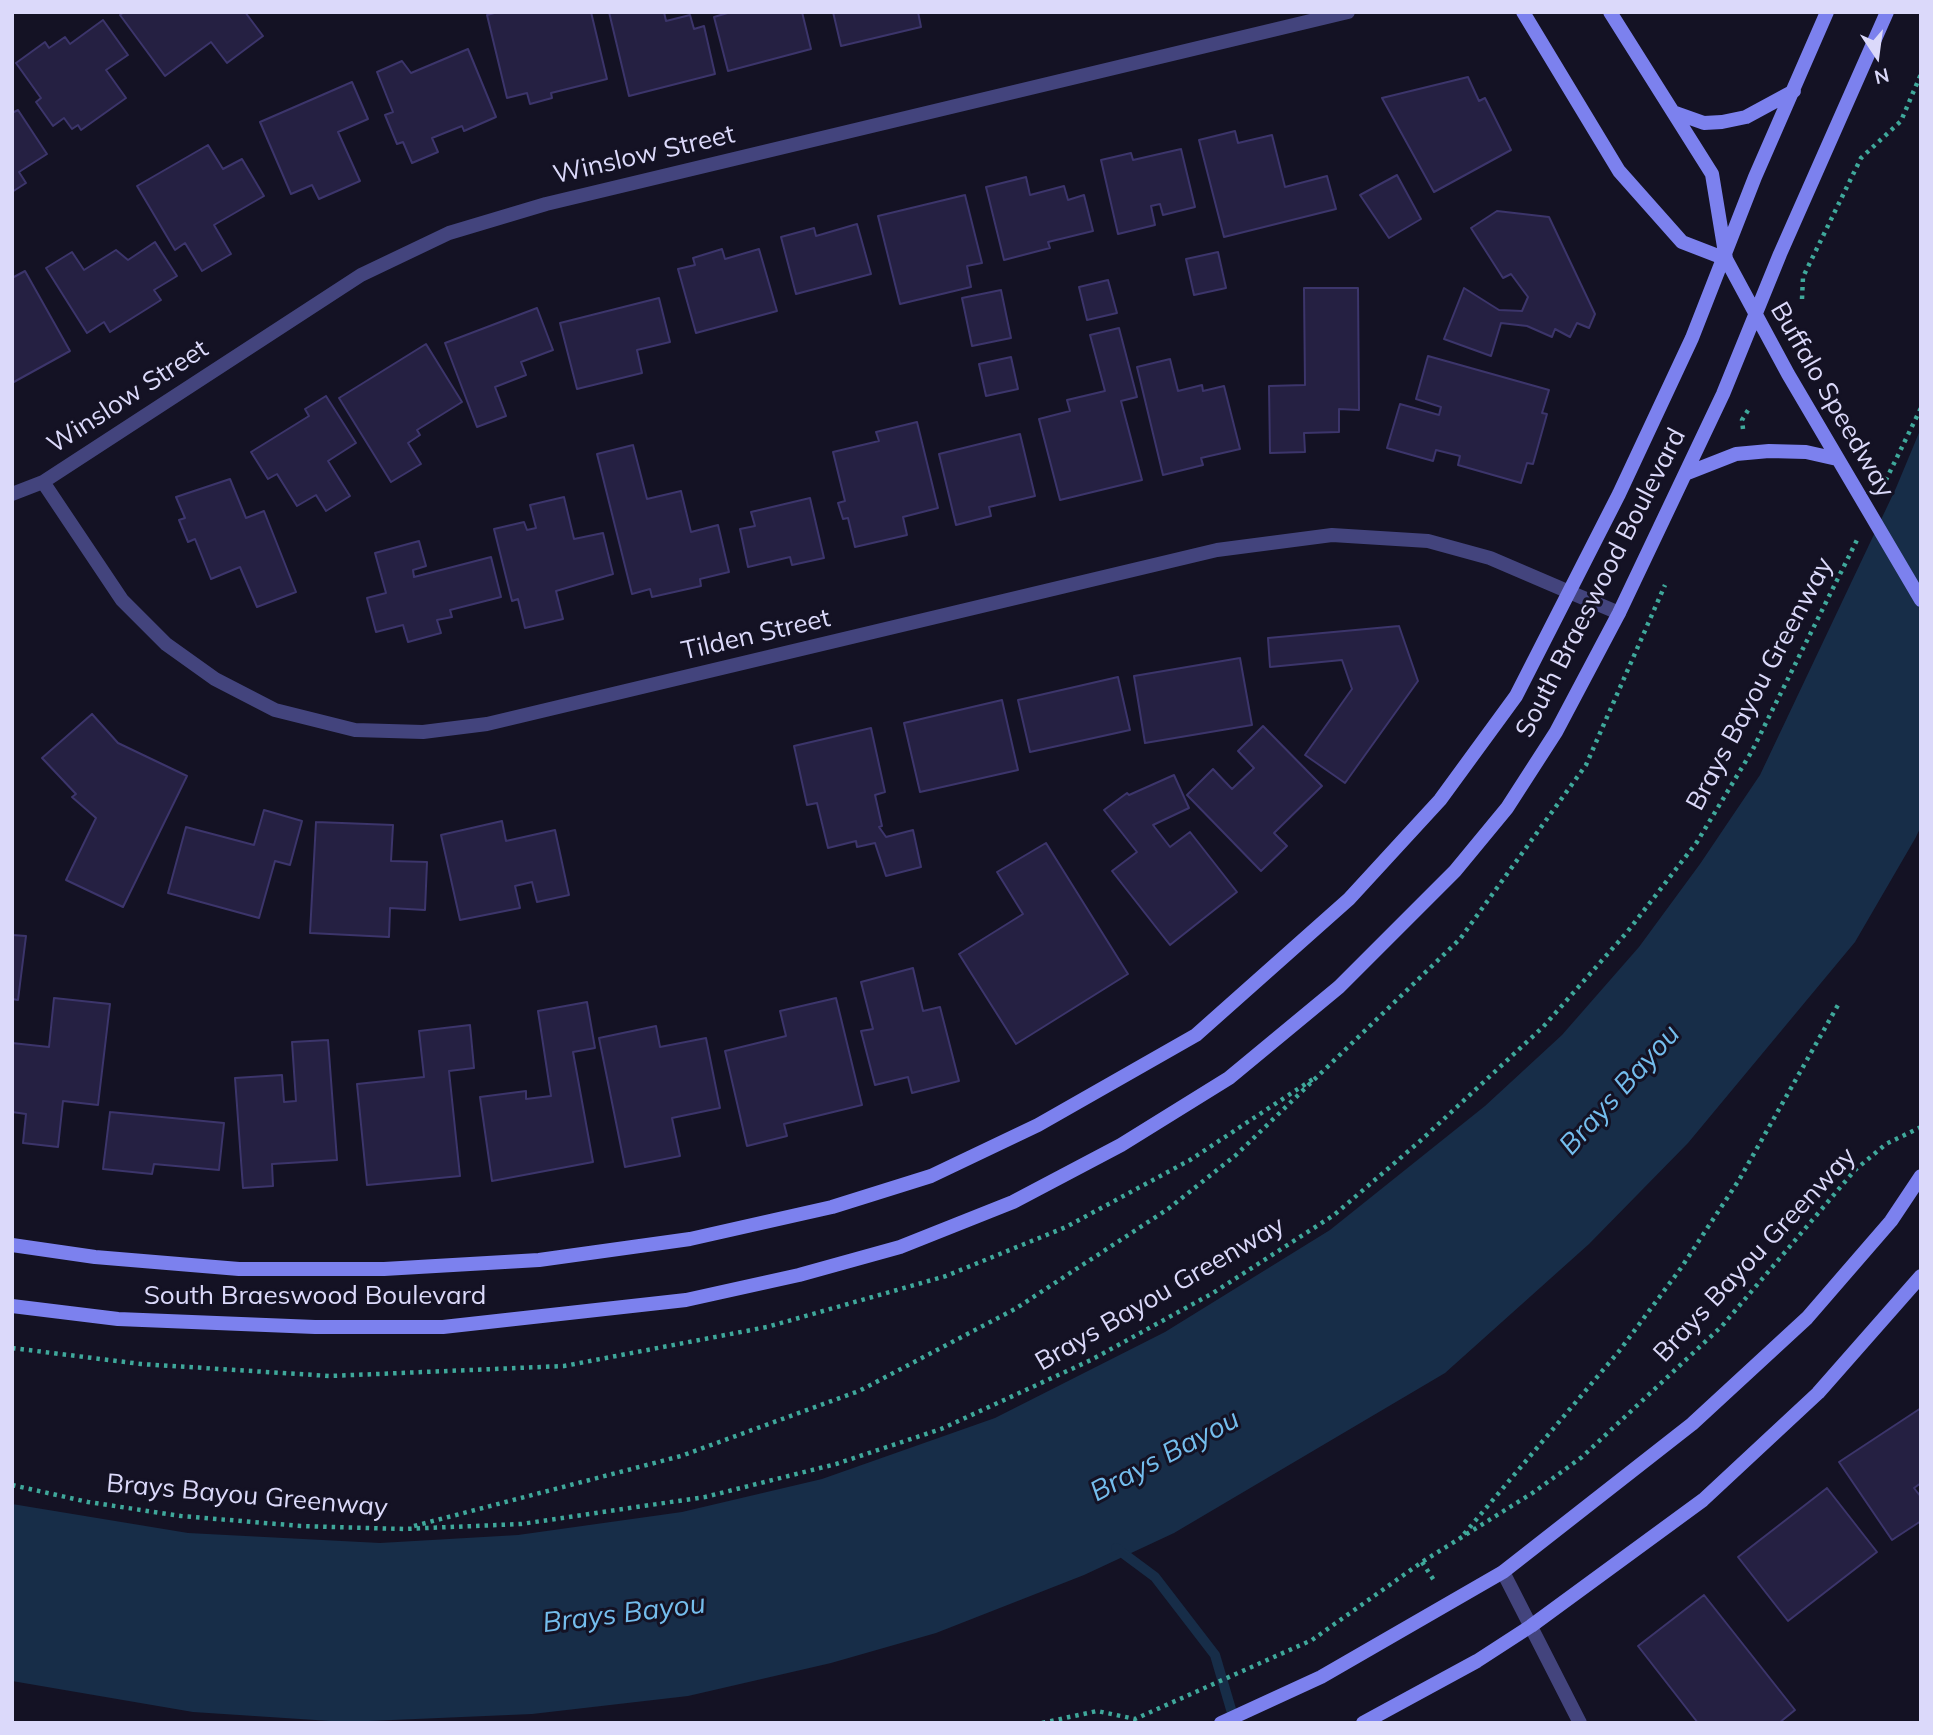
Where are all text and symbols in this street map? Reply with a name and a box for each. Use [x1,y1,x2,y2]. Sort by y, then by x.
north arrow [1842,21,1912,91]
text: N [1872,63,1891,90]
street label: Winslow Street [550,119,738,191]
street label: Buffalo Speedway [1763,297,1901,503]
street label: Winslow Street [42,333,214,461]
street label: South Braeswood Boulevard [1509,423,1693,743]
street label: Brays Bayou Greenway [1680,552,1840,816]
street label: Tilden Street [679,603,833,667]
water label: Brays Bayou [1553,1018,1687,1162]
street label: Brays Bayou Greenway [1647,1141,1863,1369]
street label: Brays Bayou Greenway [1030,1210,1290,1378]
street label: South Braeswood Boulevard [144,1280,486,1312]
water label: Brays Bayou [1085,1403,1245,1509]
street label: Brays Bayou Greenway [105,1468,389,1524]
water label: Brays Bayou [541,1587,707,1641]

